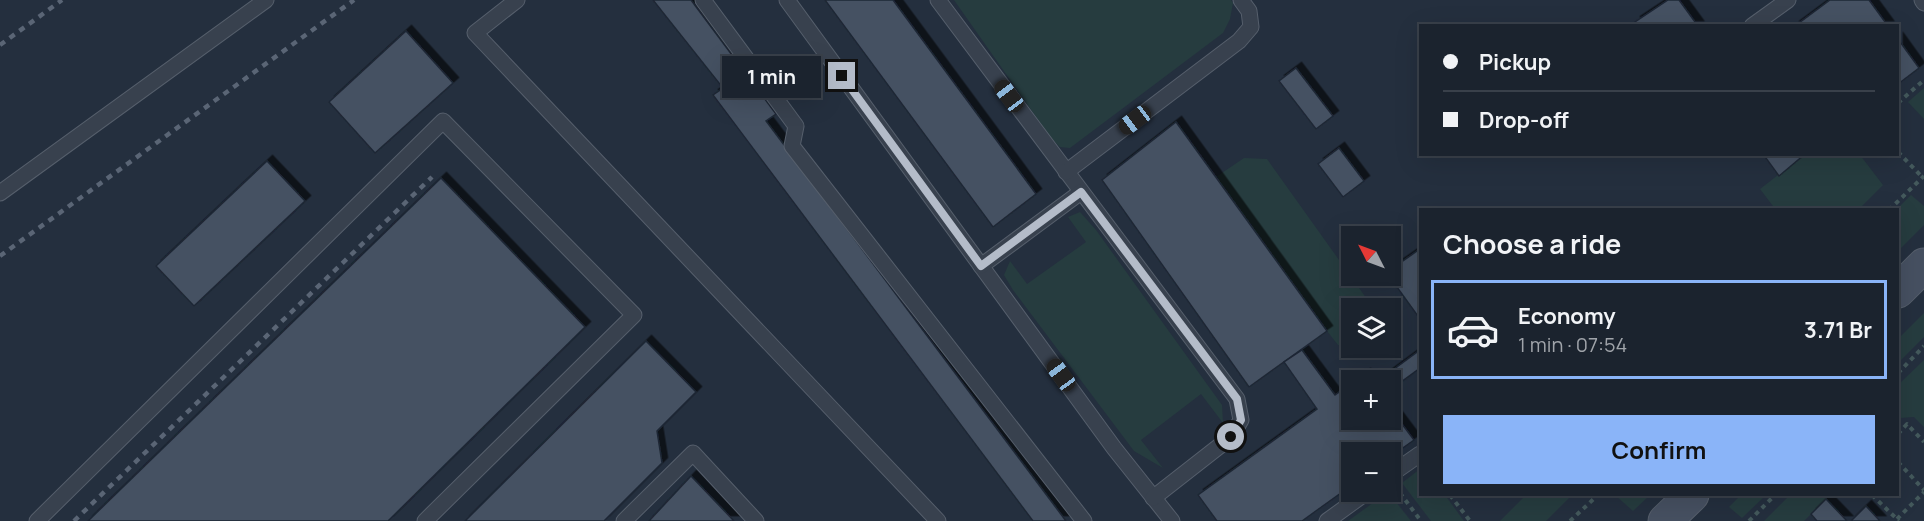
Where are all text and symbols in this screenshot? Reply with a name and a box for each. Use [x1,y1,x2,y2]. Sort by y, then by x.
text: Pickup [1479,47,1551,77]
callout: 1 min [722,55,821,97]
route end [828,62,855,89]
text: 1 min [747,63,796,90]
car [991,76,1027,116]
car [1115,102,1155,138]
text: Drop-off [1479,105,1569,135]
text: Choose a ride [1443,225,1621,262]
north arrow [1341,226,1401,286]
map controls [1341,226,1401,502]
button: layers [1341,298,1401,358]
text: Economy [1518,301,1616,331]
icon: car [1446,303,1500,357]
text: 3.71 Br [1804,315,1872,345]
text: 1 min · 07:54 [1518,331,1627,358]
car [1043,355,1079,395]
button: + [1341,370,1401,430]
button: Confirm [1443,415,1875,484]
route start [1217,423,1244,450]
button: − [1341,442,1401,502]

